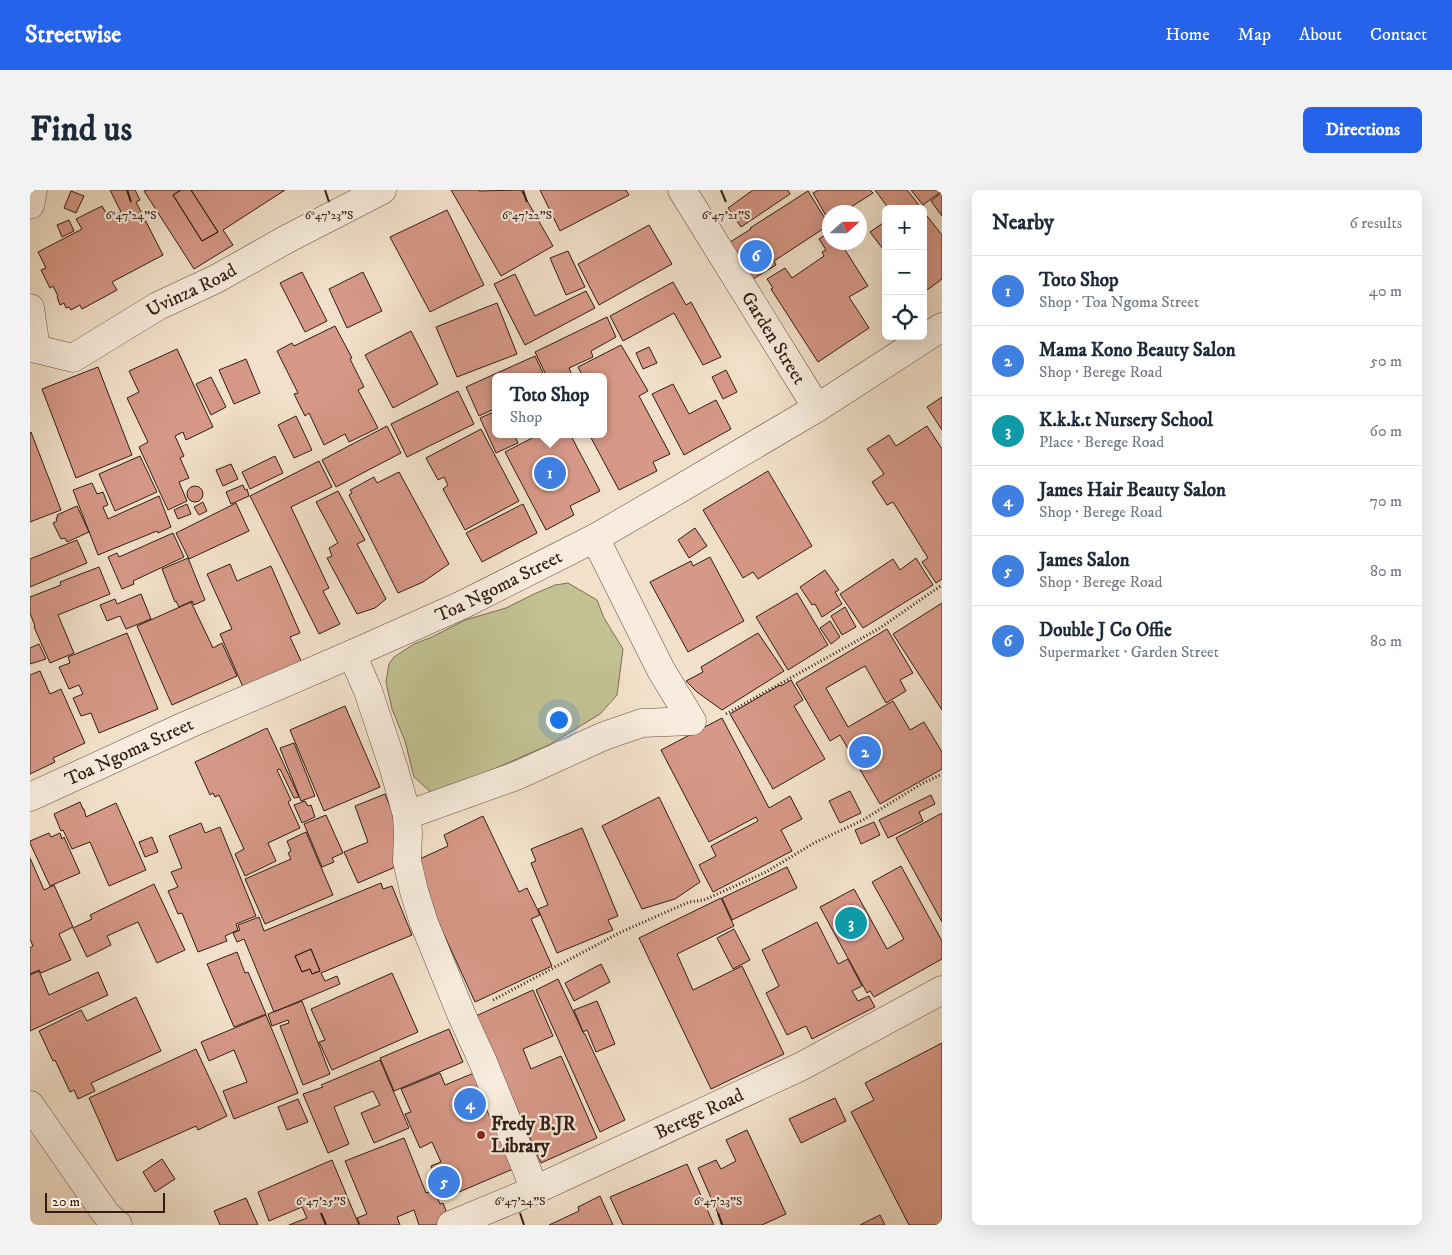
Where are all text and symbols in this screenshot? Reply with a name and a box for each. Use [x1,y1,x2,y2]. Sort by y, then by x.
text: Streetwise [25,20,121,50]
text: Home [1165,24,1210,46]
text: Map [1238,24,1271,46]
text: About [1299,24,1342,46]
text: Contact [1370,24,1427,46]
button: Directions [1303,107,1422,153]
text: Find us [30,108,132,152]
north arrow [822,205,867,250]
map controls [882,205,927,340]
button: + [882,205,927,250]
text: 6°47'24"S [105,208,157,223]
text: 6°47'23"S [305,208,353,223]
text: 6°47'22"S [502,208,552,223]
text: 6°47'21"S [702,208,750,223]
text: Nearby [992,210,1054,236]
text: 6 results [1349,213,1402,233]
pin: 6 [740,237,772,275]
button: − [882,250,927,295]
street label: Uvinza Road [142,258,241,322]
text: Toto Shop [1039,269,1119,292]
text: 1 [1005,281,1011,301]
text: 40 m [1369,281,1402,301]
street label: Garden Street [736,287,811,389]
text: Shop · Toa Ngoma Street [1039,292,1199,312]
button: locate [882,295,927,340]
text: Mama Kono Beauty Salon [1039,339,1236,362]
text: 2 [1004,351,1012,371]
text: 50 m [1370,351,1402,371]
text: Shop · Berege Road [1039,362,1163,382]
popup [492,373,607,438]
text: Toto Shop [510,384,589,407]
text: Shop [510,407,542,427]
text: K.k.k.t Nursery School [1039,409,1213,432]
text: 3 [1005,421,1011,441]
text: 60 m [1370,421,1402,441]
text: Place · Berege Road [1039,432,1164,452]
pin: 1 [534,454,566,492]
text: James Hair Beauty Salon [1039,479,1226,502]
text: 4 [1003,491,1013,511]
text: 70 m [1370,491,1402,511]
text: Shop · Berege Road [1039,502,1163,522]
street label: Toa Ngoma Street [432,545,566,627]
text: James Salon [1039,549,1130,572]
text: 5 [1004,561,1012,581]
text: 80 m [1370,561,1402,581]
text: Shop · Berege Road [1039,572,1163,592]
text: Double J Co Offie [1039,619,1172,642]
text: 6 [1004,631,1012,651]
text: 80 m [1370,631,1402,651]
text: Supermarket · Garden Street [1039,642,1219,662]
your location [546,707,572,733]
street label: Toa Ngoma Street [61,712,197,791]
pin: 2 [849,733,881,771]
pin: 3 [835,904,867,942]
street label: Berege Road [651,1083,748,1144]
pin: 4 [454,1085,486,1123]
place label: Fredy B.JR Library [491,1113,576,1158]
marker: Fredy B.JR Library [475,1129,487,1141]
pin: 5 [428,1163,460,1201]
scale bar [45,1190,165,1213]
text: 20 m [52,1193,80,1211]
text: 6°47'25"S [296,1194,346,1209]
text: 6°47'24"S [494,1194,546,1209]
text: 6°47'23"S [694,1194,742,1209]

